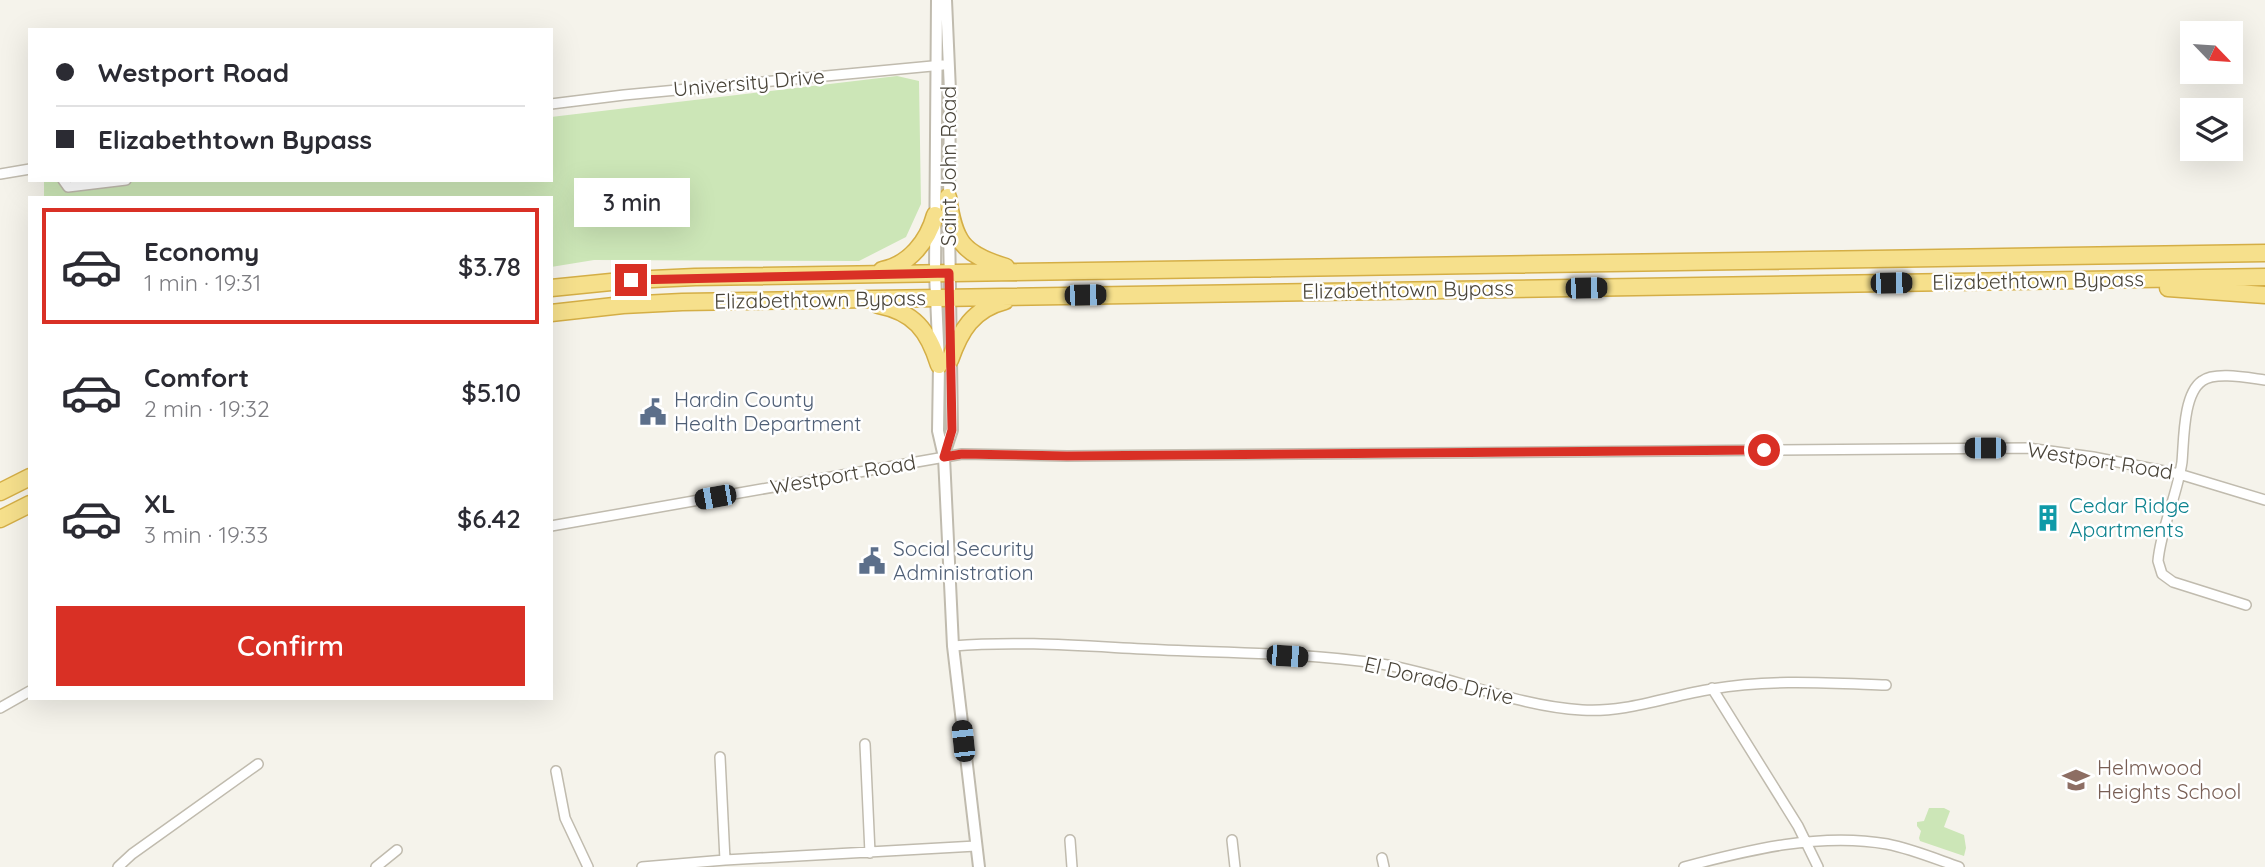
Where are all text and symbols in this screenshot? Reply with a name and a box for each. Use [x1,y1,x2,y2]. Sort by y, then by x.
north arrow [2180,21,2244,84]
map controls [2180,21,2243,161]
text: Westport Road [98,56,289,89]
street label: University Drive [672,62,826,102]
street label: Saint John Road [935,86,961,246]
button: layers [2180,98,2243,161]
text: Elizabethtown Bypass [98,123,372,156]
callout: 3 min [573,178,689,228]
text: 3 min [603,188,661,217]
icon: car [60,235,123,298]
text: Economy [144,235,259,268]
text: $3.78 [458,250,521,283]
route end [615,264,647,296]
street label: Elizabethtown Bypass [1932,265,2144,295]
text: 1 min · 19:31 [144,268,261,297]
car [1870,272,1913,294]
street label: Elizabethtown Bypass [1302,274,1514,304]
car [1565,277,1608,299]
street label: Elizabethtown Bypass [714,284,926,314]
car [1064,284,1107,306]
icon: car [60,361,123,424]
text: Comfort [144,361,249,394]
text: $5.10 [462,376,521,409]
place label: Hardin County Health Department [674,386,861,436]
text: 2 min · 19:32 [144,394,270,423]
public building icon: Hardin County Health Department [638,397,668,427]
route start [1748,434,1780,466]
street label: Westport Road [2025,436,2175,484]
car [1965,438,2007,459]
street label: Westport Road [768,448,918,500]
car [693,483,738,511]
icon: car [60,487,123,550]
text: XL [144,487,176,520]
place label: Cedar Ridge Apartments [2069,492,2190,542]
text: $6.42 [457,502,521,535]
building icon: Cedar Ridge Apartments [2033,503,2063,533]
text: 3 min · 19:33 [144,520,268,549]
place label: Social Security Administration [893,535,1034,585]
public building icon: Social Security Administration [857,546,887,576]
button: Confirm [56,606,525,686]
car [1266,644,1309,668]
street label: El Dorado Drive [1362,650,1517,710]
car [951,719,976,763]
place label: Helmwood Heights School [2097,754,2241,804]
school or university icon: Helmwood Heights School [2061,765,2091,795]

